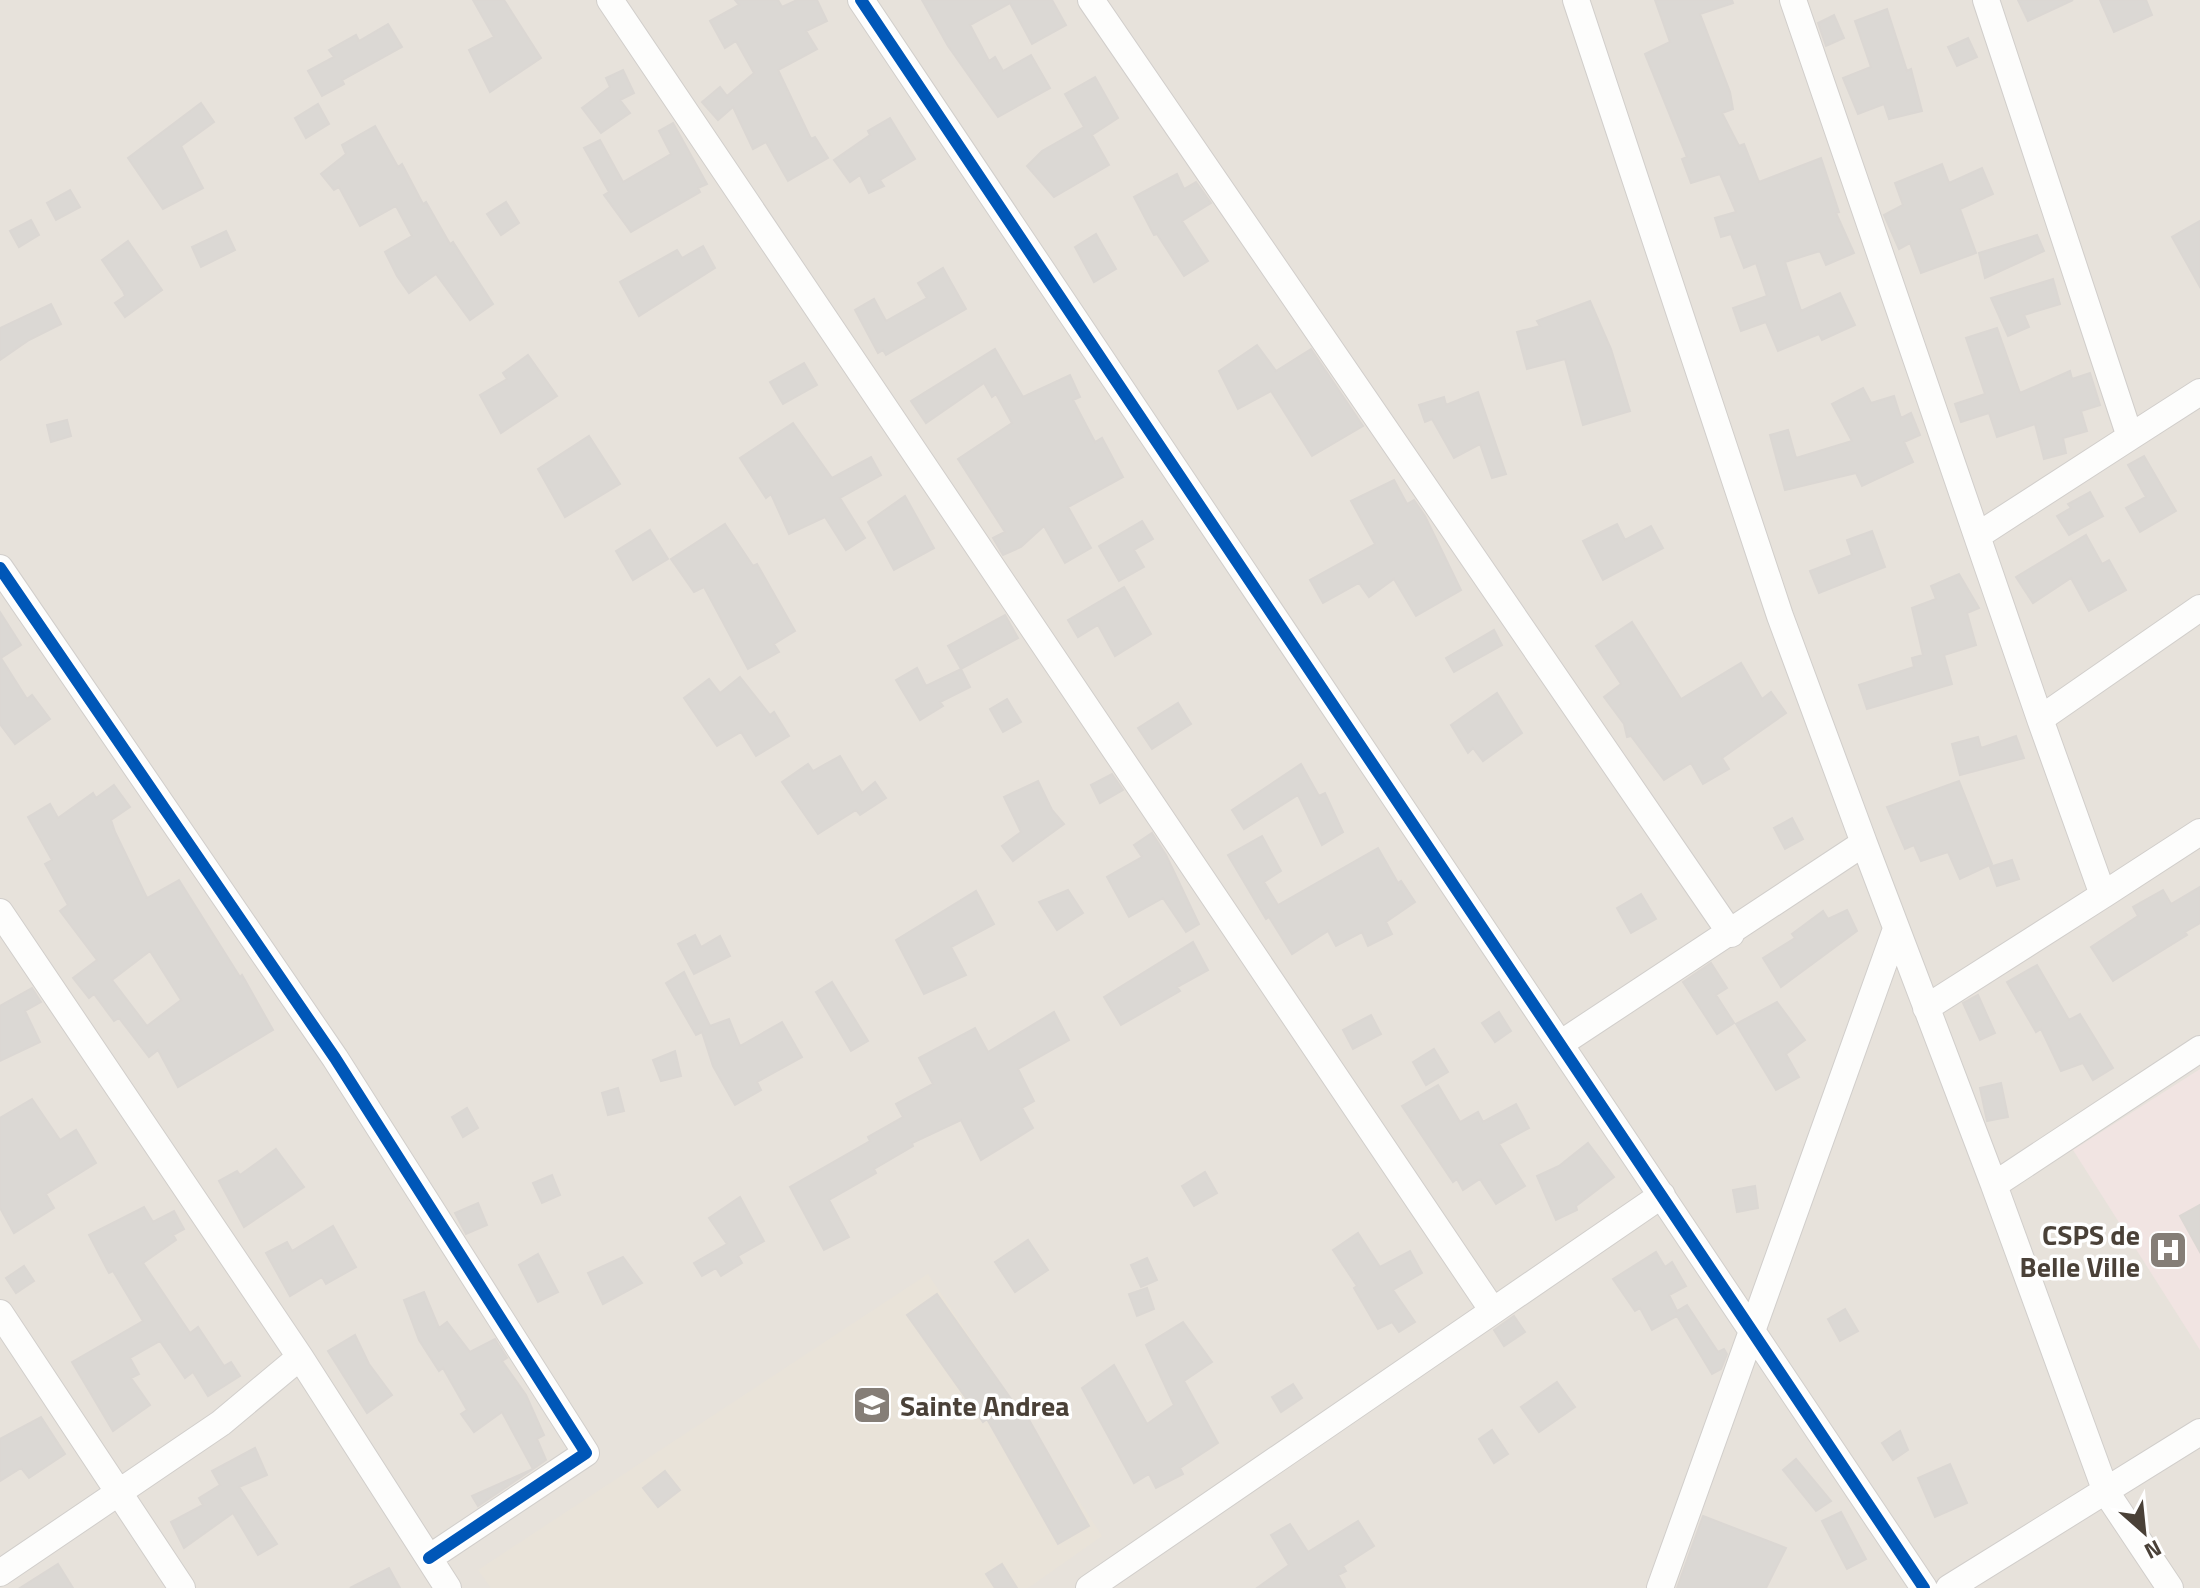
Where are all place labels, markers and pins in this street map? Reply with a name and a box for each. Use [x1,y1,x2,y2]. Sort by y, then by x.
place label: CSPS de Belle Ville [2020,1213,2140,1288]
hospital icon: CSPS de Belle Ville [2147,1229,2189,1271]
school or university icon: Sainte Andrea [851,1384,893,1426]
place label: Sainte Andrea [900,1384,1070,1427]

